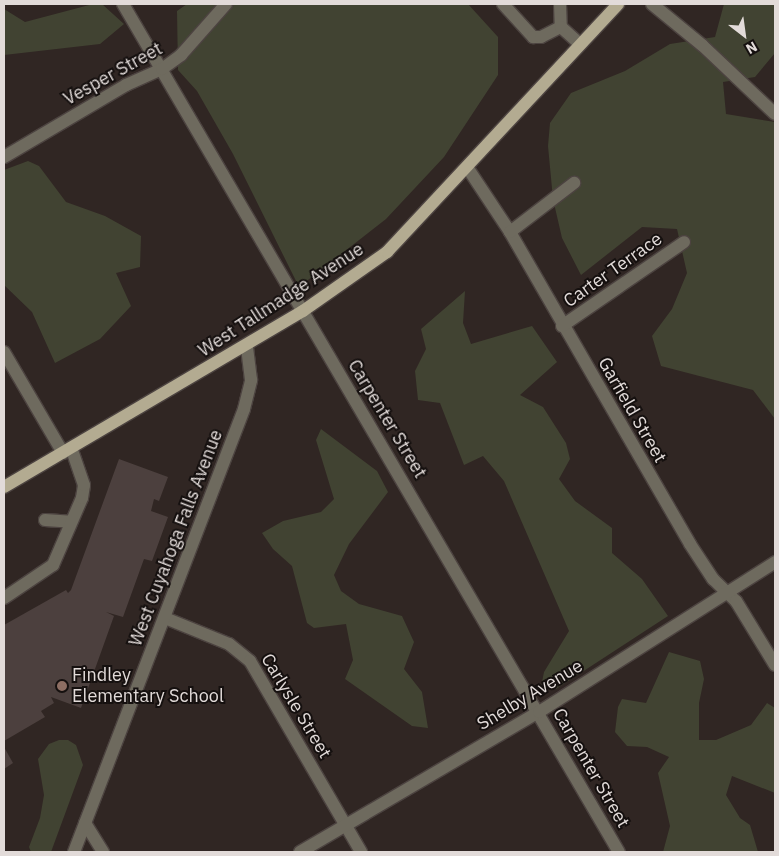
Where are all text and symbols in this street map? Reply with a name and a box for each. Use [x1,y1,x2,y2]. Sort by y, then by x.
north arrow [719,10,769,60]
street label: Vesper Street [60,38,166,110]
text: N [743,38,760,58]
street label: Carter Terrace [560,228,666,312]
street label: West Tallmadge Avenue [194,238,368,362]
street label: Garfield Street [593,354,671,466]
street label: Carpenter Street [343,356,431,482]
street label: West Cuyahoga Falls Avenue [125,427,227,649]
street label: Carlysle Street [256,650,336,762]
street label: Shelby Avenue [473,655,587,735]
place label: Findley Elementary School [72,665,224,708]
marker: Findley Elementary School [56,680,68,692]
street label: Carpenter Street [548,704,634,832]

